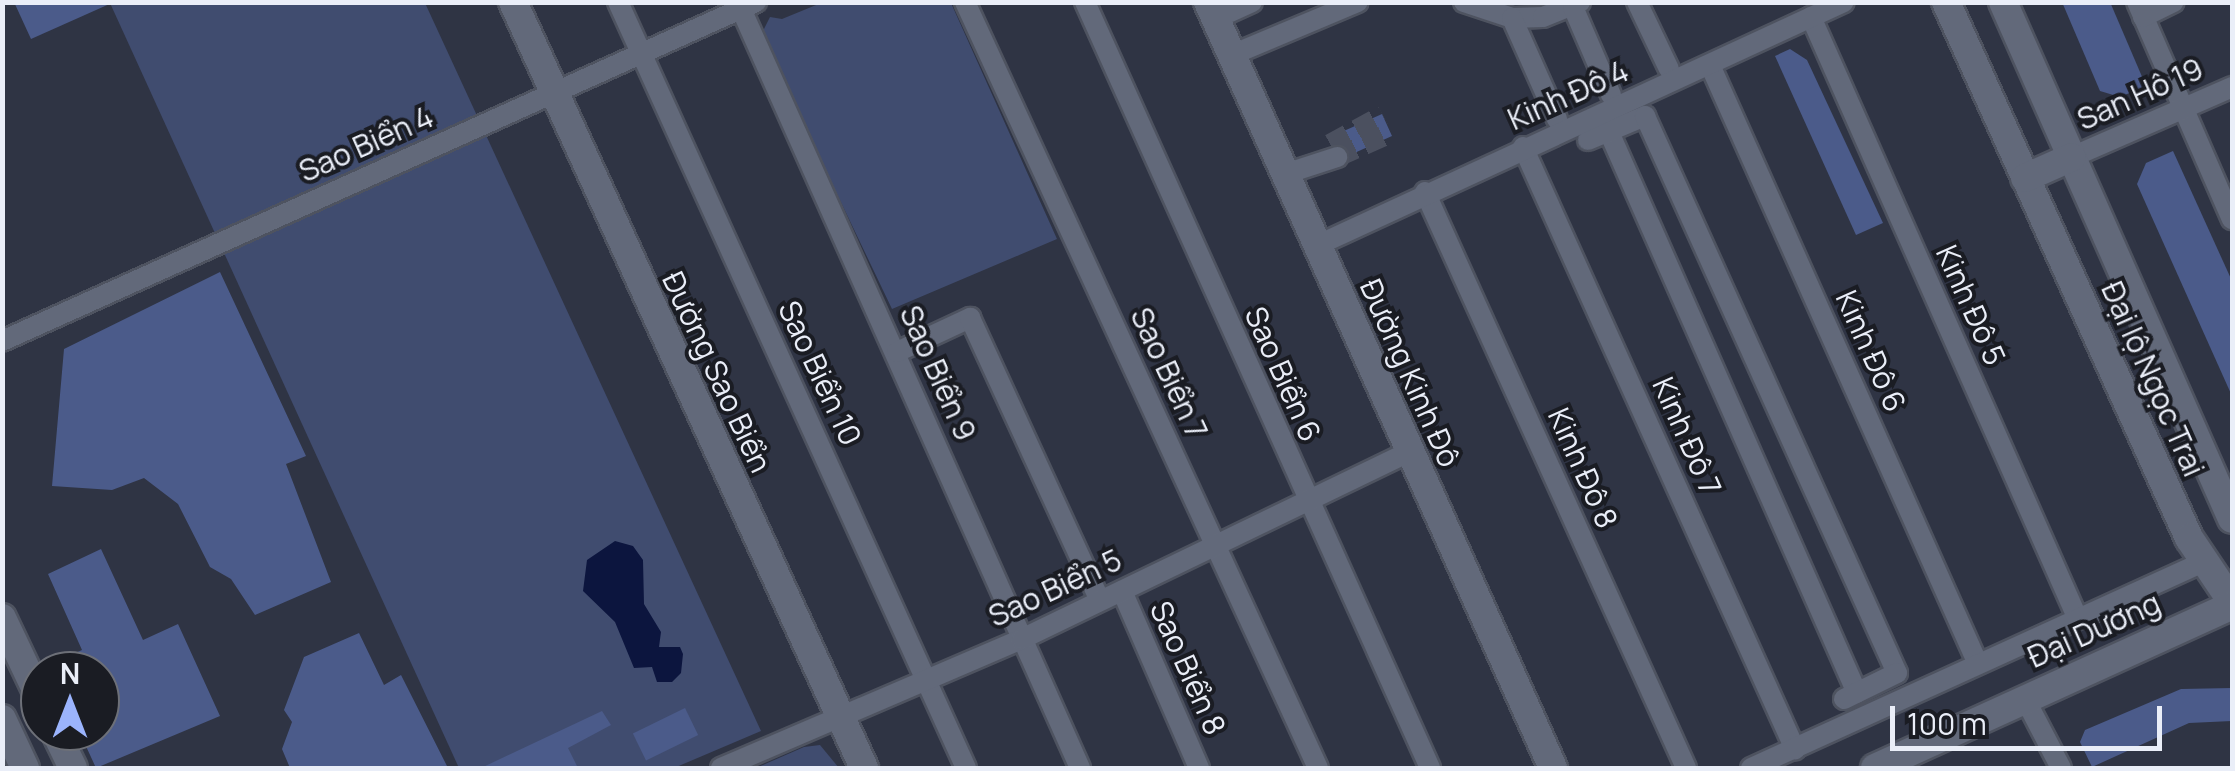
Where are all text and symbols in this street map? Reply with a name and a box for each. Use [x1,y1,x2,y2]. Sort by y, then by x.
street label: San Hô 19 [2072,50,2208,138]
street label: Kinh Đô 4 [1502,53,1634,137]
street label: Sao Biển 4 [293,98,439,190]
street label: Kinh Đô 5 [1929,239,2013,371]
street label: Đường Sao Biển [655,266,779,478]
street label: Đường Kinh Đô [1353,274,1467,472]
street label: Đại lộ Ngọc Trai [2094,276,2212,482]
street label: Kinh Đô 6 [1828,285,1914,417]
street label: Sao Biển 10 [771,295,869,451]
street label: Sao Biển 9 [892,300,984,446]
street label: Sao Biển 6 [1237,301,1329,447]
street label: Sao Biển 7 [1123,302,1215,444]
street label: Kinh Đô 7 [1645,371,1729,501]
street label: Kinh Đô 8 [1541,402,1625,534]
street label: Sao Biển 5 [983,542,1127,634]
street label: Đại Dương [2022,585,2166,675]
street label: Sao Biển 8 [1143,596,1233,740]
north arrow [20,651,120,751]
text: N [60,654,80,692]
scale bar [1895,686,2168,748]
text: 100 m [1907,703,1987,744]

